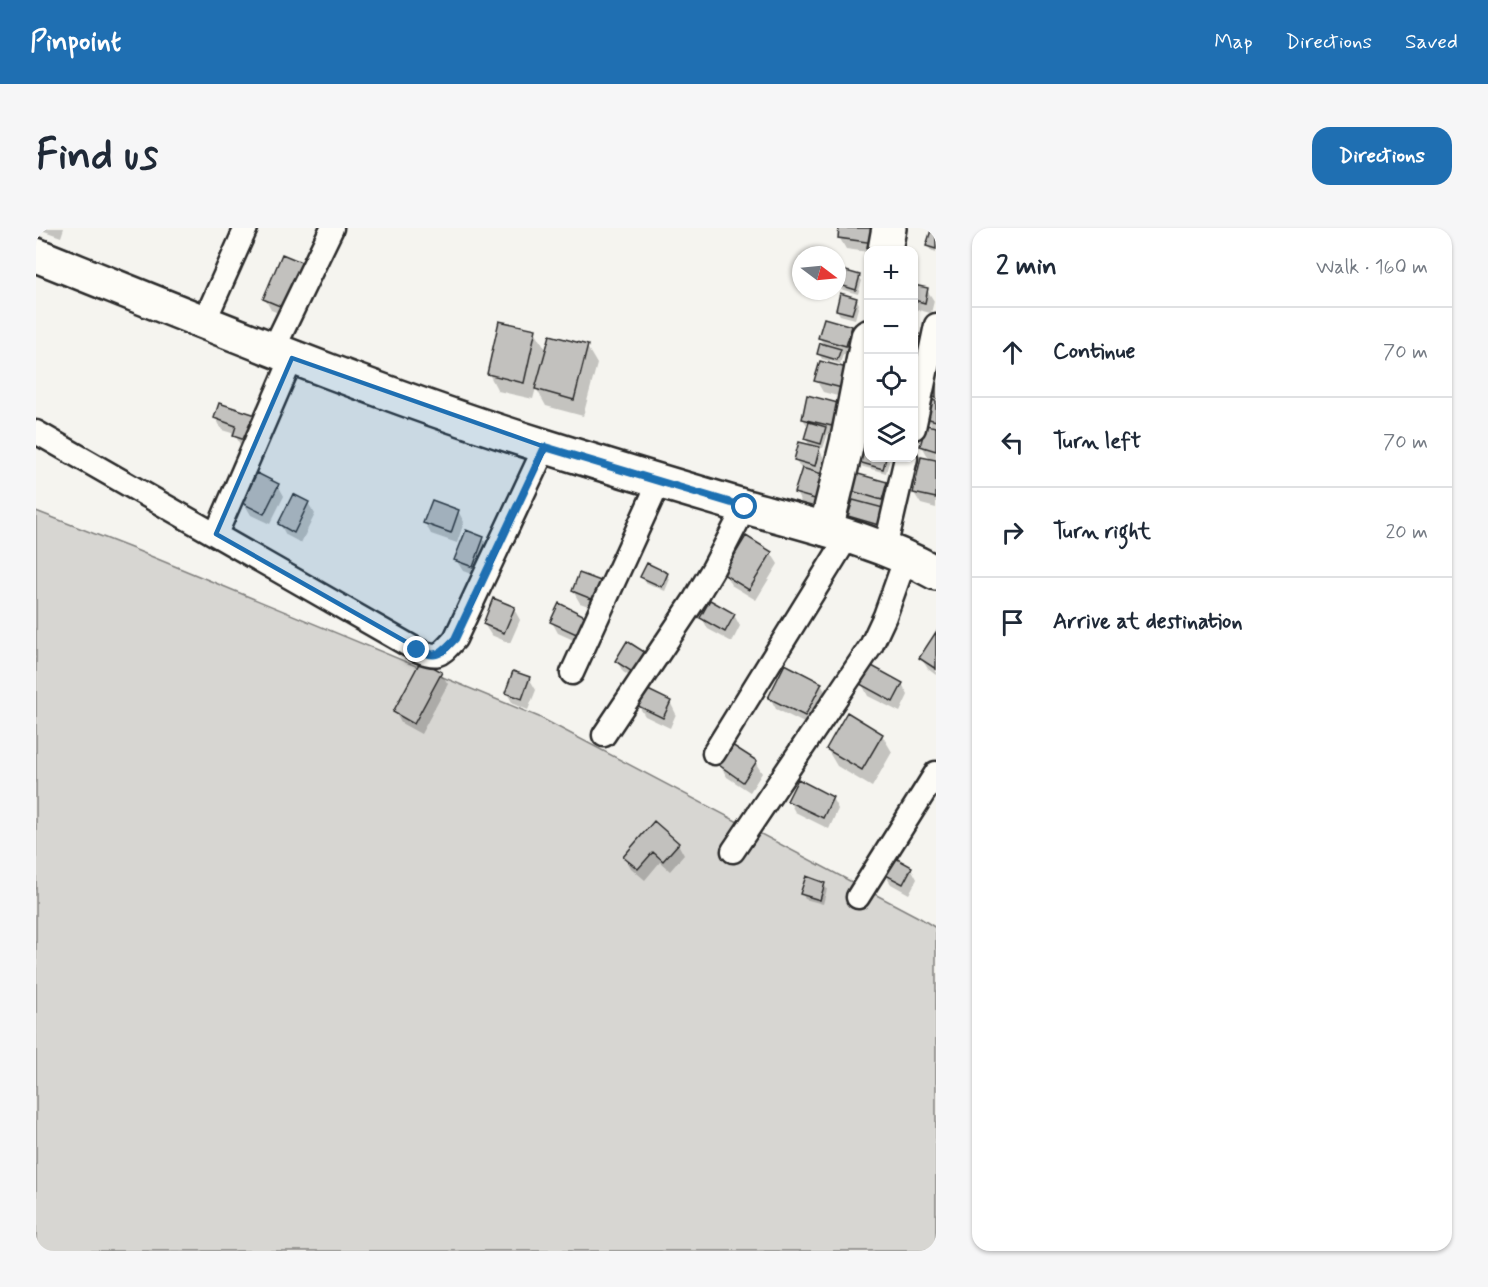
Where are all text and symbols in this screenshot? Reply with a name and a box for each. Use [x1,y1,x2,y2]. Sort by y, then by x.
text: Pinpoint [30,24,121,61]
text: Map [1214,28,1253,56]
text: Directions [1286,28,1372,56]
text: Saved [1405,28,1458,56]
button: Directions [1312,127,1452,185]
text: Find us [36,129,158,184]
north arrow [792,246,846,300]
map controls [864,246,918,462]
button: + [864,246,918,300]
text: 2 min [996,250,1057,284]
text: Walk · 160 m [1316,254,1428,281]
button: − [864,300,918,354]
icon: ahead [996,336,1029,369]
text: Continue [1053,338,1135,366]
text: 70 m [1383,339,1428,366]
button: locate [864,354,918,408]
button: layers [864,408,918,462]
icon: left [996,426,1029,459]
text: Turn left [1053,428,1141,456]
text: 70 m [1383,429,1428,456]
route start [731,493,757,519]
icon: right [996,516,1029,549]
text: Turn right [1053,518,1151,546]
text: 20 m [1385,519,1428,546]
icon: arrive [996,606,1029,639]
text: Arrive at destination [1053,608,1243,636]
route end [403,636,429,662]

